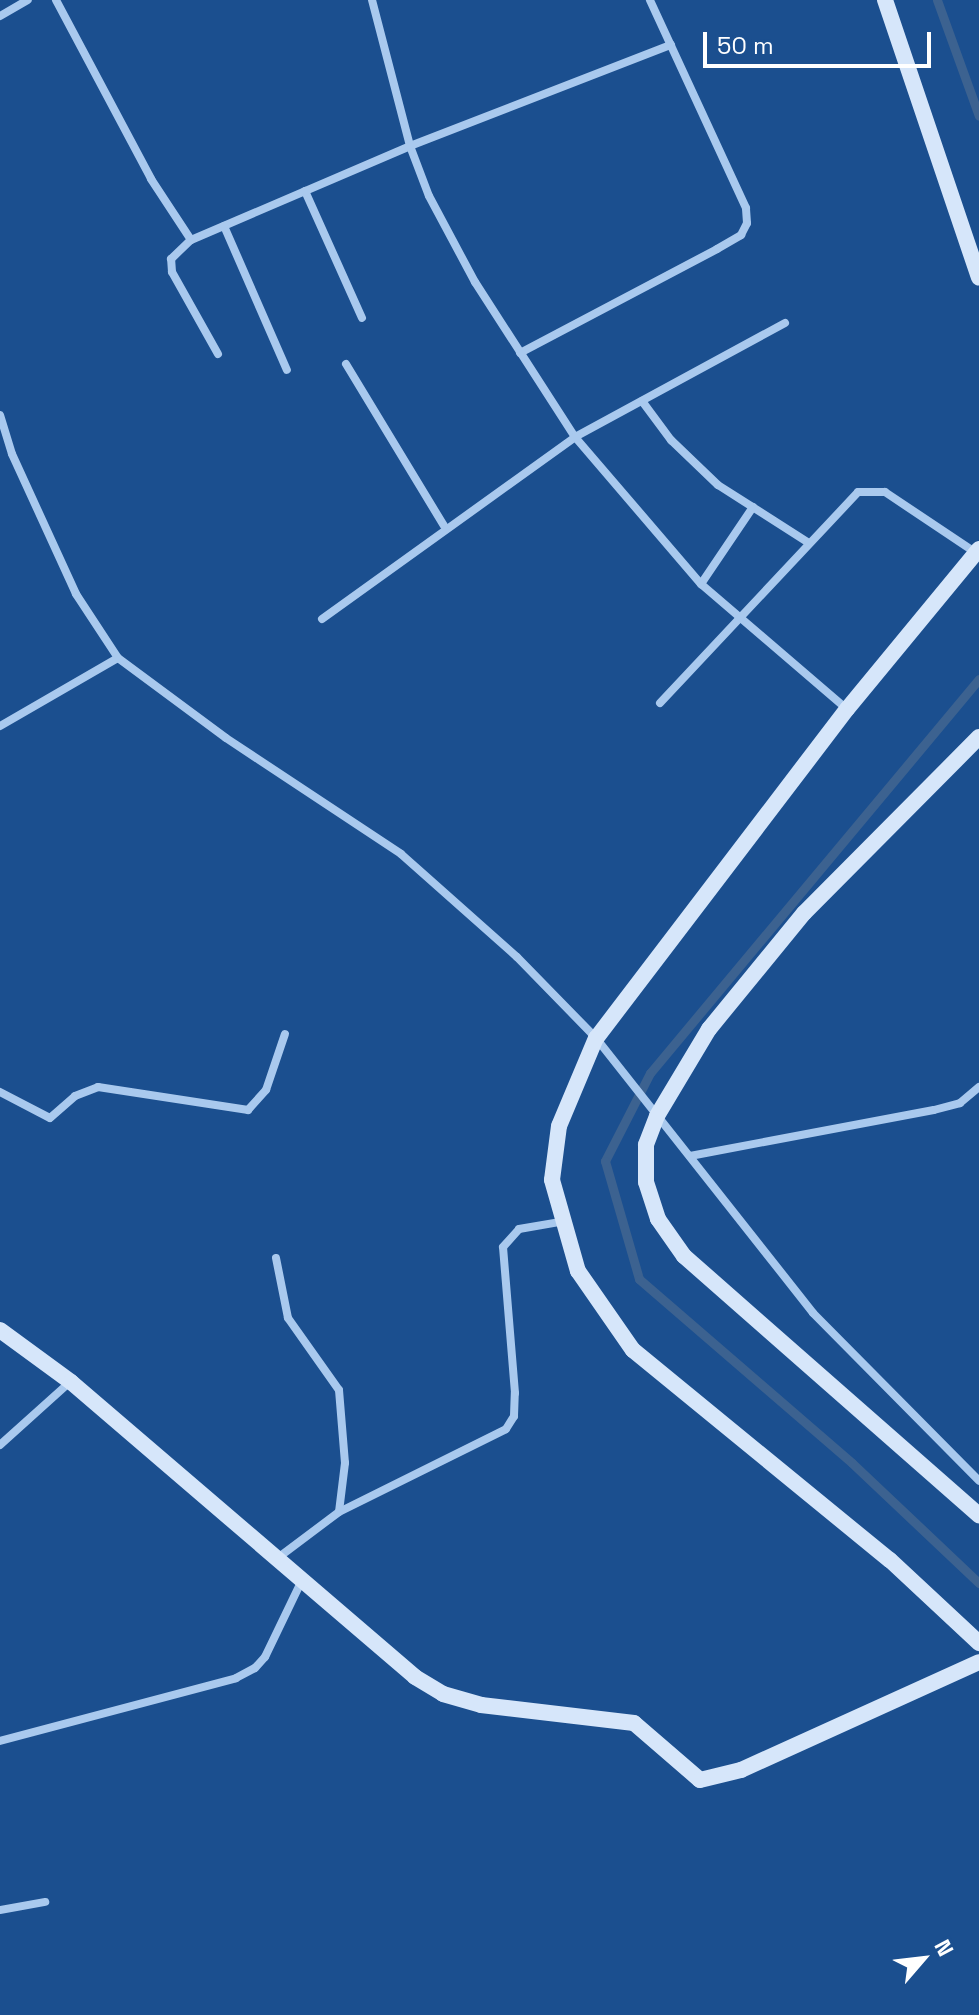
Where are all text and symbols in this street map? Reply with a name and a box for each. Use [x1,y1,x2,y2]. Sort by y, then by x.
scale bar [707,16,935,66]
text: 50 m [717,30,774,61]
north arrow [883,1919,963,1999]
text: N [928,1935,960,1961]

